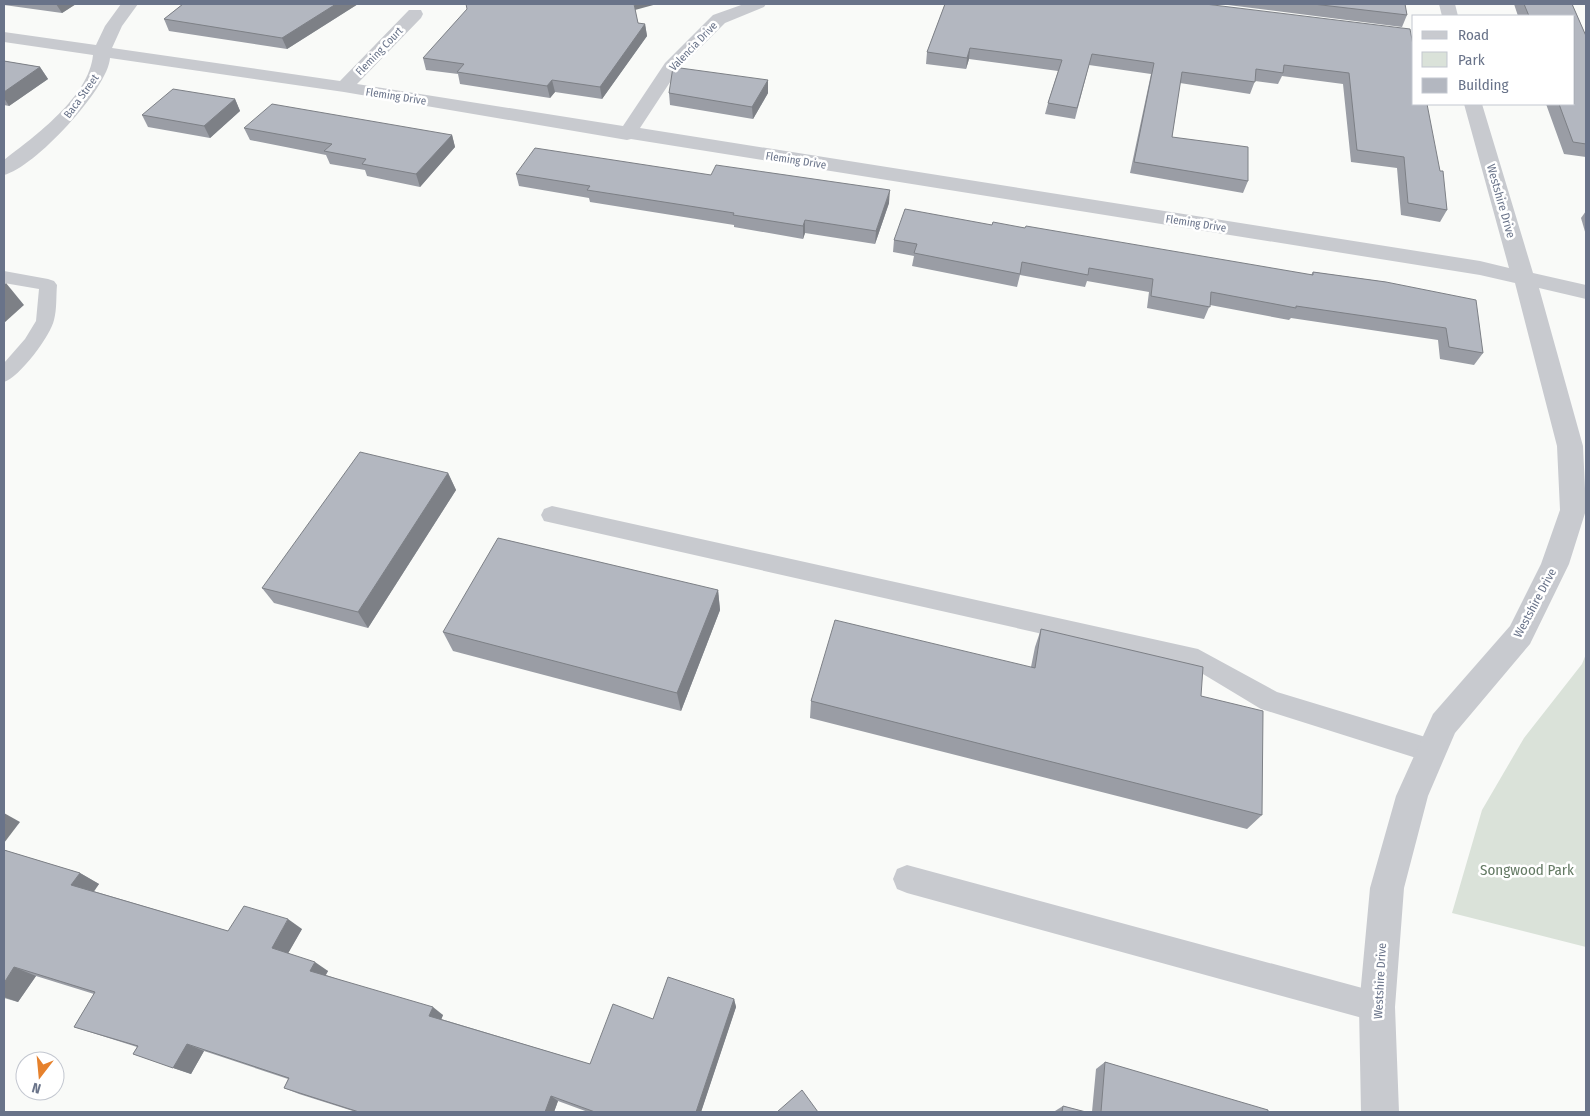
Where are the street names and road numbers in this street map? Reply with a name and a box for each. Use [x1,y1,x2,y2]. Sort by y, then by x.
street label: Valencia Drive [667,19,720,74]
street label: Fleming Court [353,24,406,78]
street label: Baca Street [61,72,102,121]
street label: Fleming Drive [365,85,427,108]
street label: Fleming Drive [765,149,827,172]
street label: Westshire Drive [1484,162,1518,240]
street label: Fleming Drive [1165,212,1227,235]
street label: Westshire Drive [1511,566,1559,640]
street label: Westshire Drive [1371,942,1389,1019]

